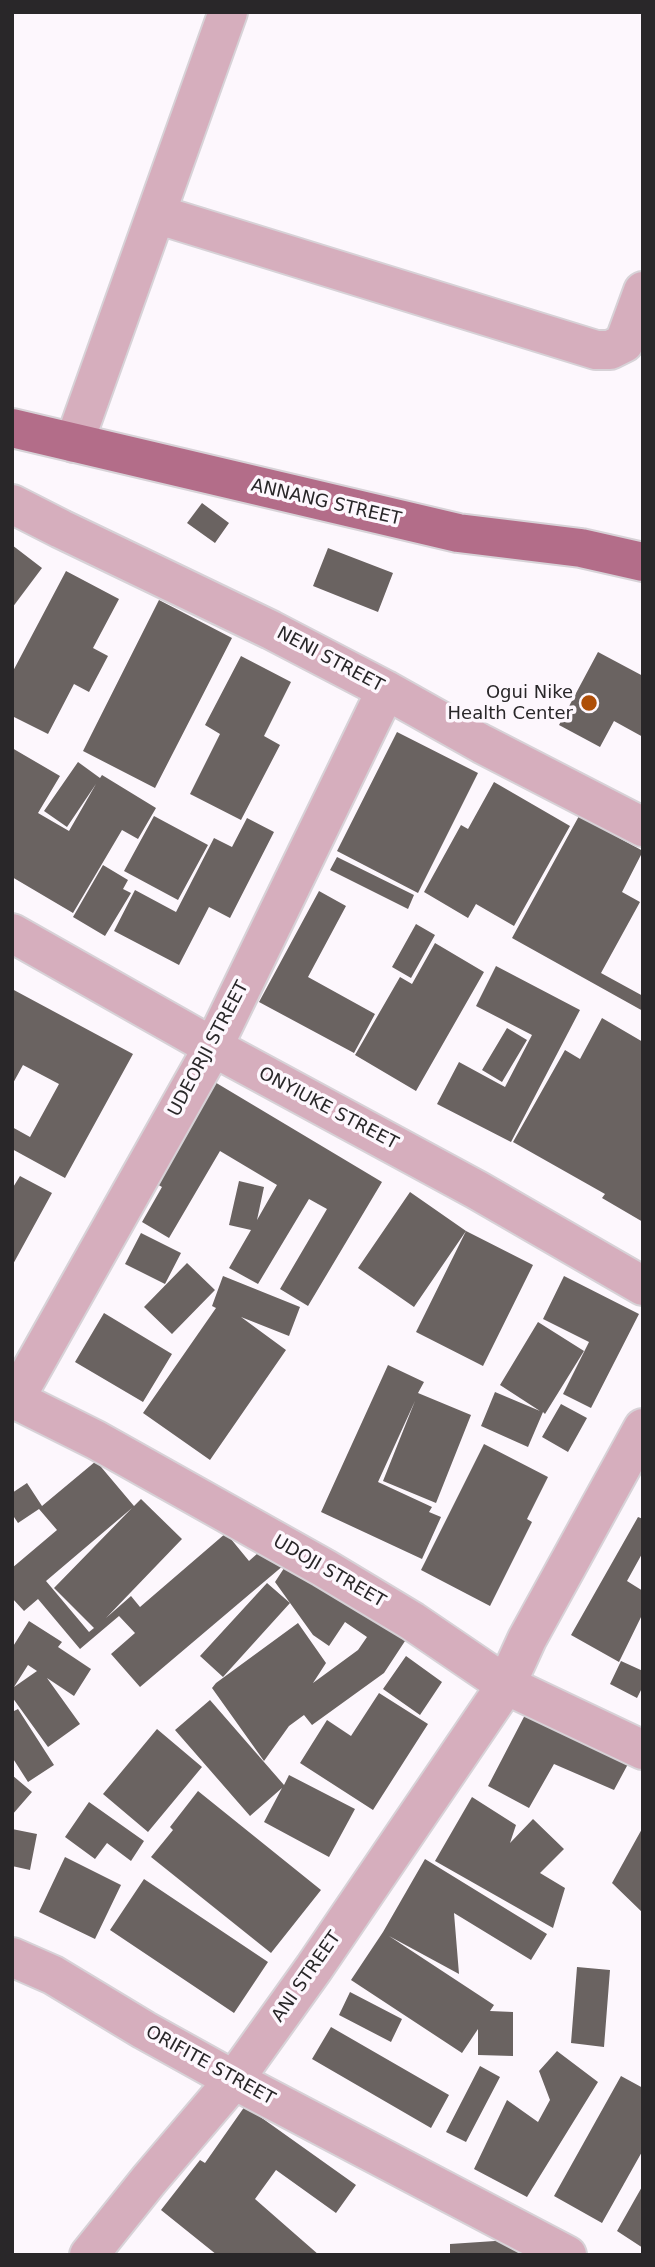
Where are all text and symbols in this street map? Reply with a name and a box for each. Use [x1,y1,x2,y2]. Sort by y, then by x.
street label: ANNANG STREET [249,475,403,531]
street label: NENI STREET [273,623,387,697]
place label: Ogui Nike Health Center [448,682,573,724]
marker: Ogui Nike Health Center [579,693,599,713]
street label: UDEORJI STREET [164,978,254,1120]
street label: ONYIUKE STREET [255,1063,401,1155]
street label: UDOJI STREET [269,1531,389,1613]
street label: ANI STREET [268,1928,346,2026]
street label: ORIFITE STREET [142,2022,278,2110]

